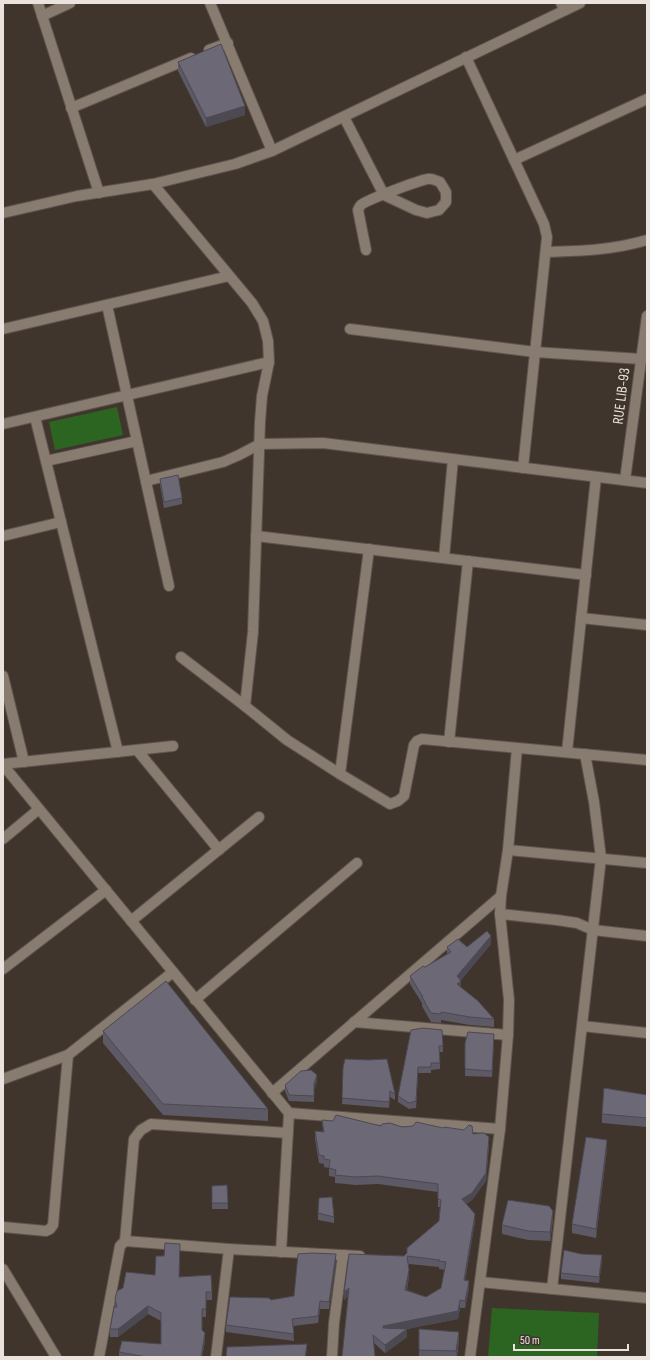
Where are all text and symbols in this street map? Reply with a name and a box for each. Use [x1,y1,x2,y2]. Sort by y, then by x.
street label: RUE LIB-93 [609,367,634,425]
scale bar [514,1326,628,1352]
text: 50 m [520,1333,540,1348]

